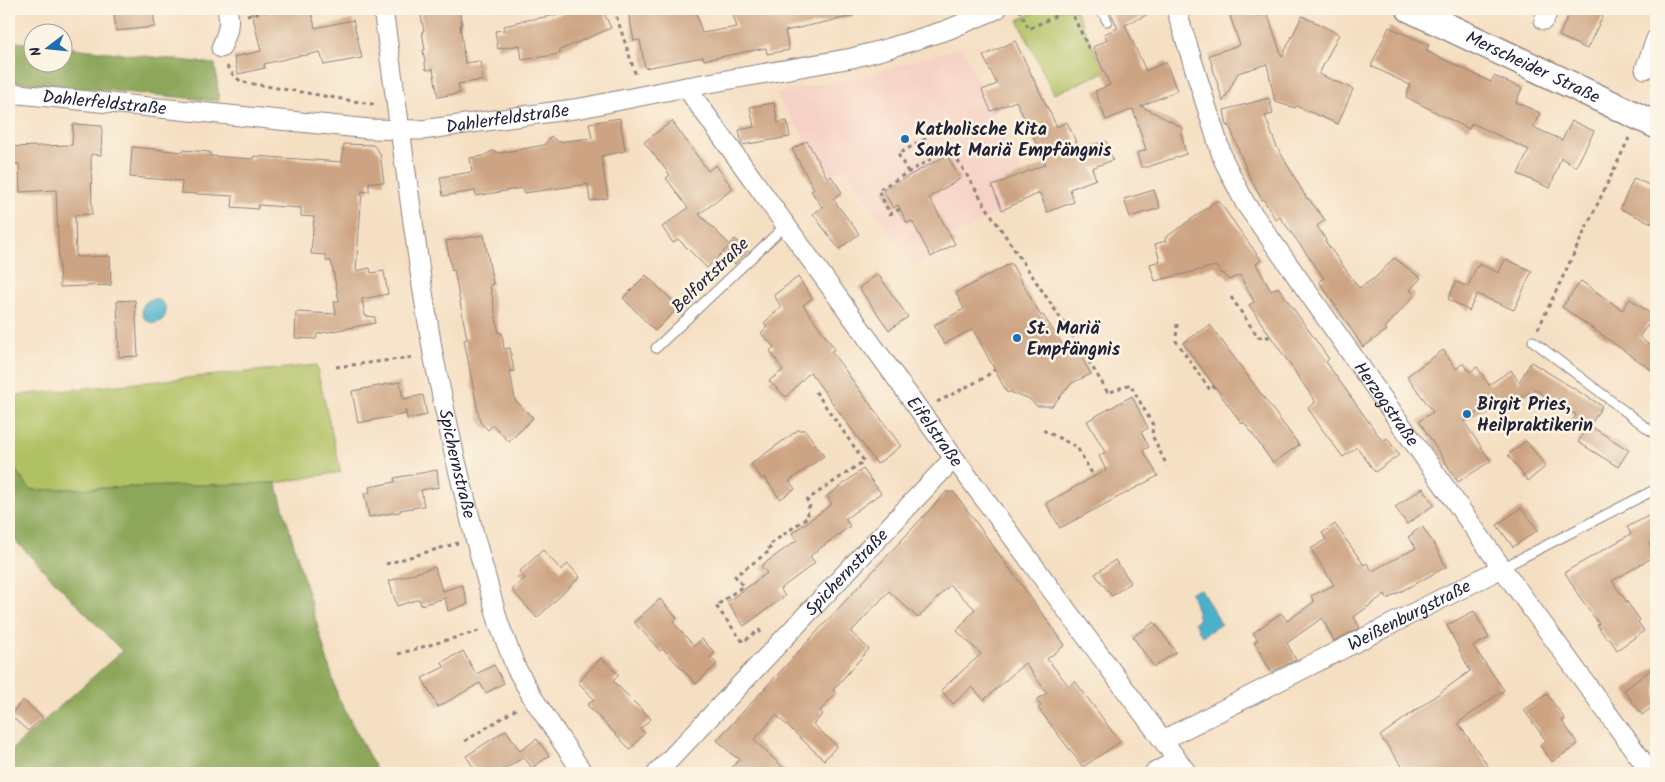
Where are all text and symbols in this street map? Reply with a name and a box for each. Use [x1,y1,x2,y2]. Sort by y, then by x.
north arrow [22,22,72,72]
street label: Merscheider Straße [1460,24,1605,113]
text: N [25,44,48,59]
street label: Dahlerfeldstraße [41,83,168,125]
street label: Dahlerfeldstraße [444,97,571,143]
place label: Katholische Kita Sankt Mariä Empfängnis [915,116,1112,166]
marker: Katholische Kita Sankt Mariä Empfängnis [899,133,911,145]
street label: Belfortstraße [665,231,757,321]
place label: St. Mariä Empfängnis [1027,315,1121,365]
marker: St. Mariä Empfängnis [1011,332,1023,344]
street label: Herzogstraße [1345,356,1425,453]
street label: Eifelstraße [898,391,969,474]
place label: Birgit Pries, Heilpraktikerin [1477,391,1593,441]
street label: Spichernstraße [429,407,483,522]
marker: Birgit Pries, Heilpraktikerin [1461,408,1473,420]
street label: Spichernstraße [799,523,896,624]
street label: Weißenburgstraße [1343,573,1477,660]

